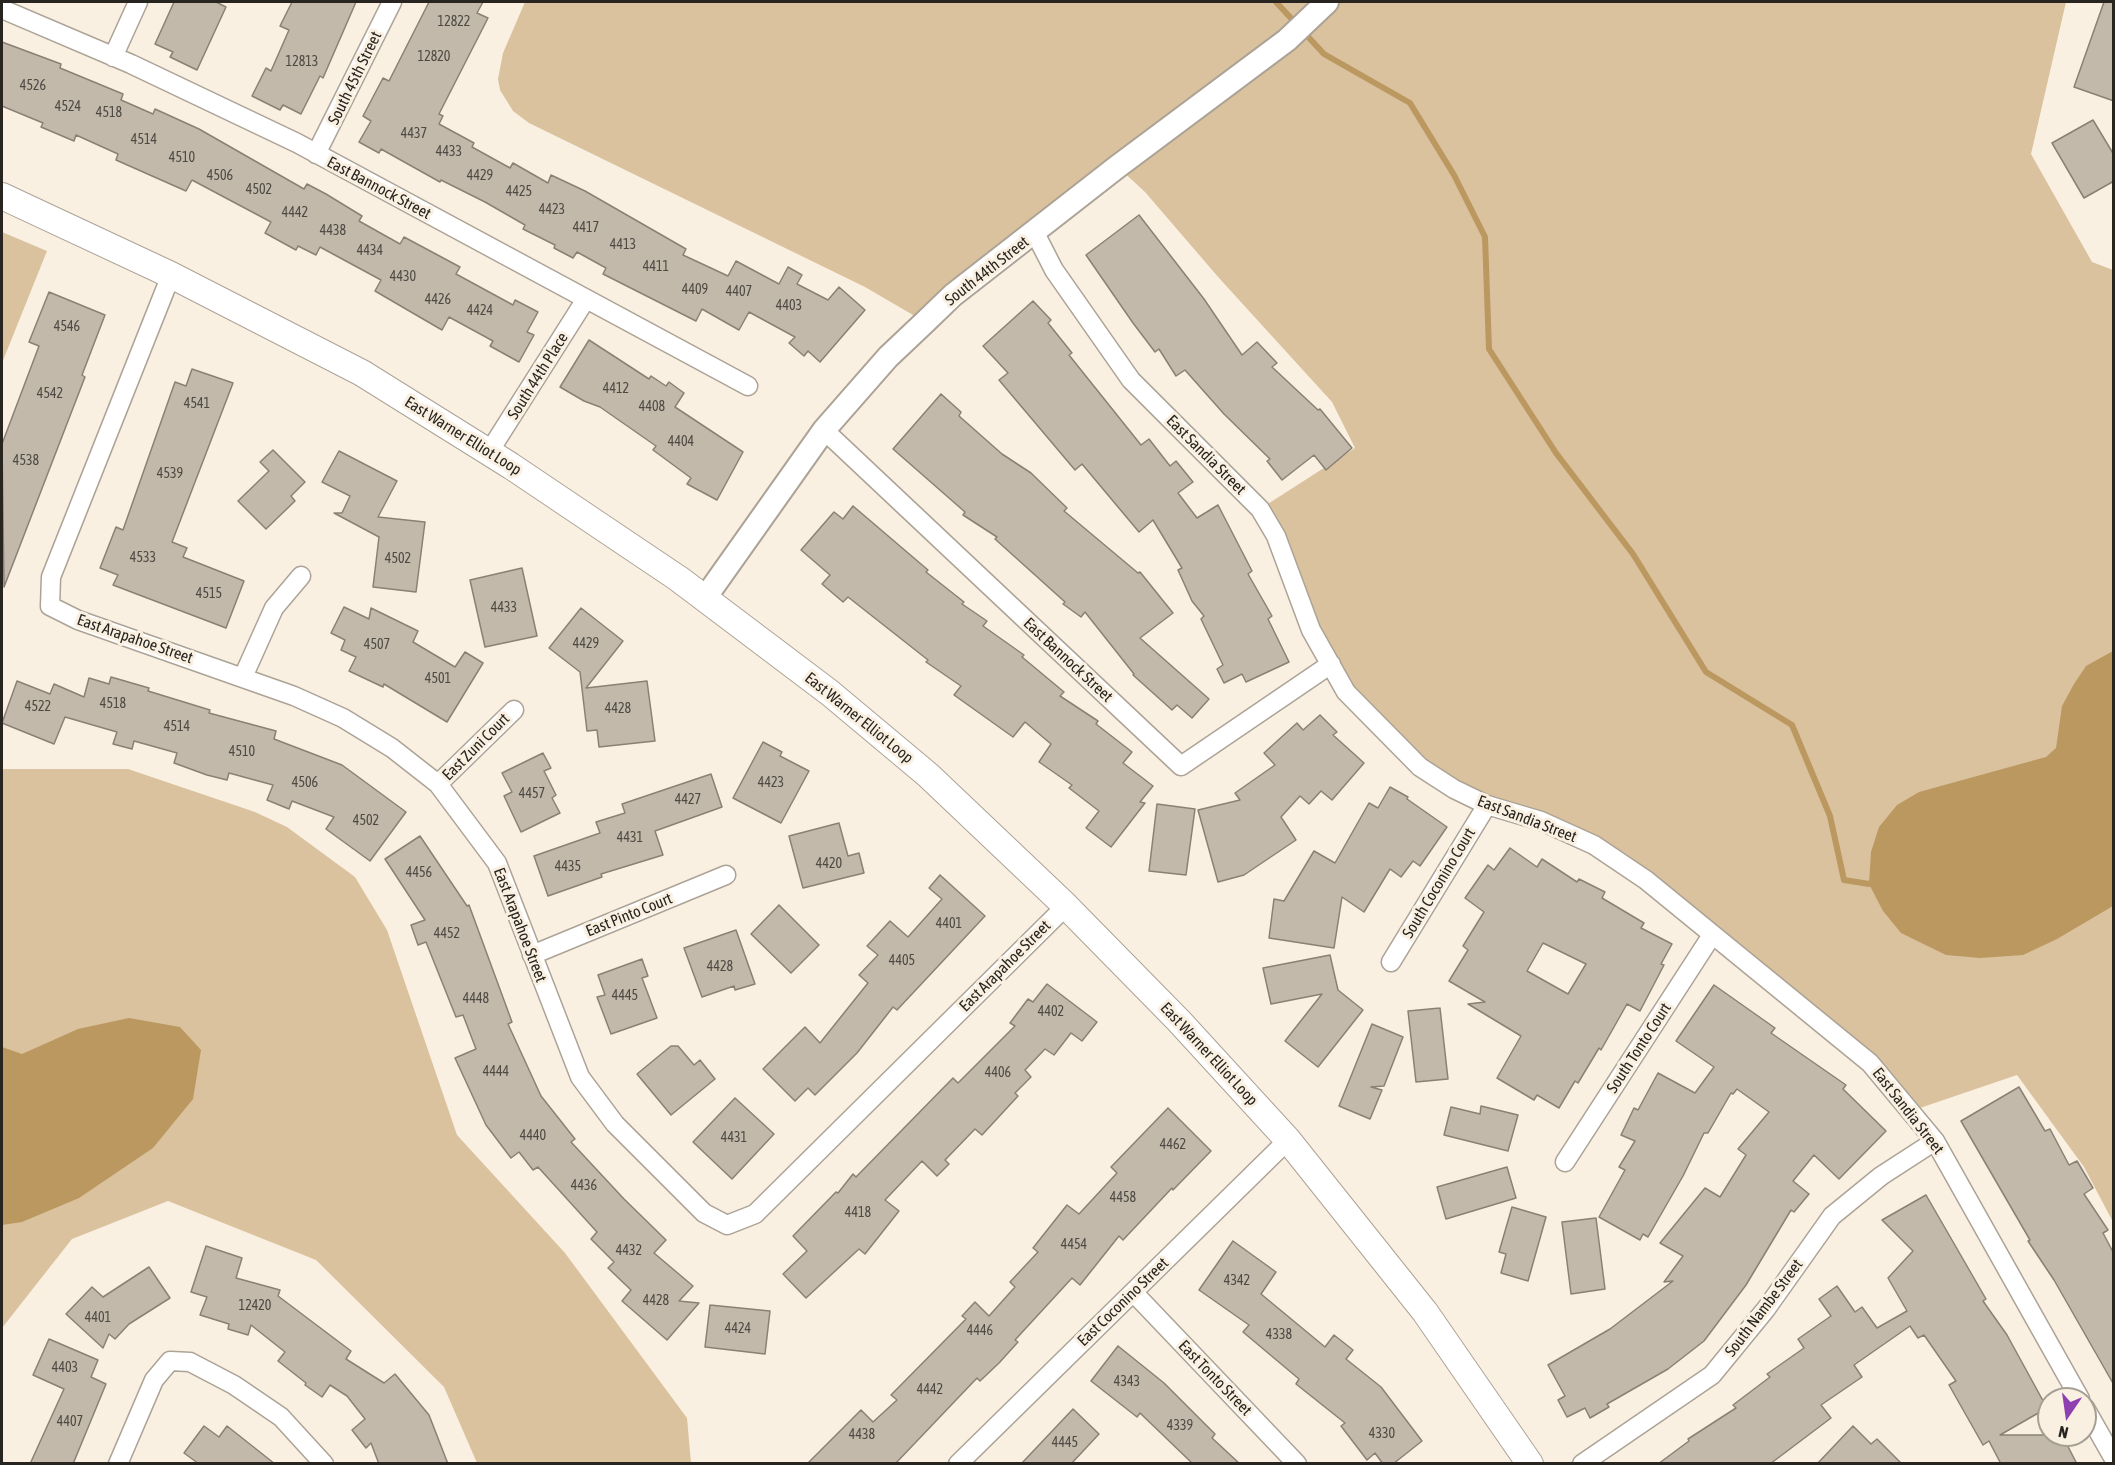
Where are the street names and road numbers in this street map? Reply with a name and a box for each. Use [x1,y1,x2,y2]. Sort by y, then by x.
street label: South 45th Street [324,28,386,128]
street label: East Bannock Street [324,153,434,223]
street label: South 44th Street [941,232,1033,310]
street label: South 44th Place [504,329,572,423]
street label: East Warner Elliot Loop [401,392,525,480]
street label: East Sandia Street [1162,411,1250,499]
street label: East Arapahoe Street [75,610,195,668]
street label: East Bannock Street [1019,614,1117,706]
street label: East Warner Elliot Loop [801,668,917,768]
street label: East Zuni Court [438,709,514,785]
street label: East Sandia Street [1475,791,1579,847]
street label: South Coconino Court [1399,824,1479,942]
street label: East Arapahoe Street [489,865,551,985]
street label: East Pinto Court [583,889,675,941]
street label: East Arapahoe Street [955,916,1055,1016]
street label: East Warner Elliot Loop [1156,998,1262,1110]
street label: South Tonto Court [1603,999,1675,1097]
street label: East Sandia Street [1868,1064,1948,1158]
street label: East Coconino Street [1074,1254,1172,1350]
street label: South Nambe Street [1721,1255,1807,1361]
street label: East Tonto Street [1174,1336,1256,1420]

